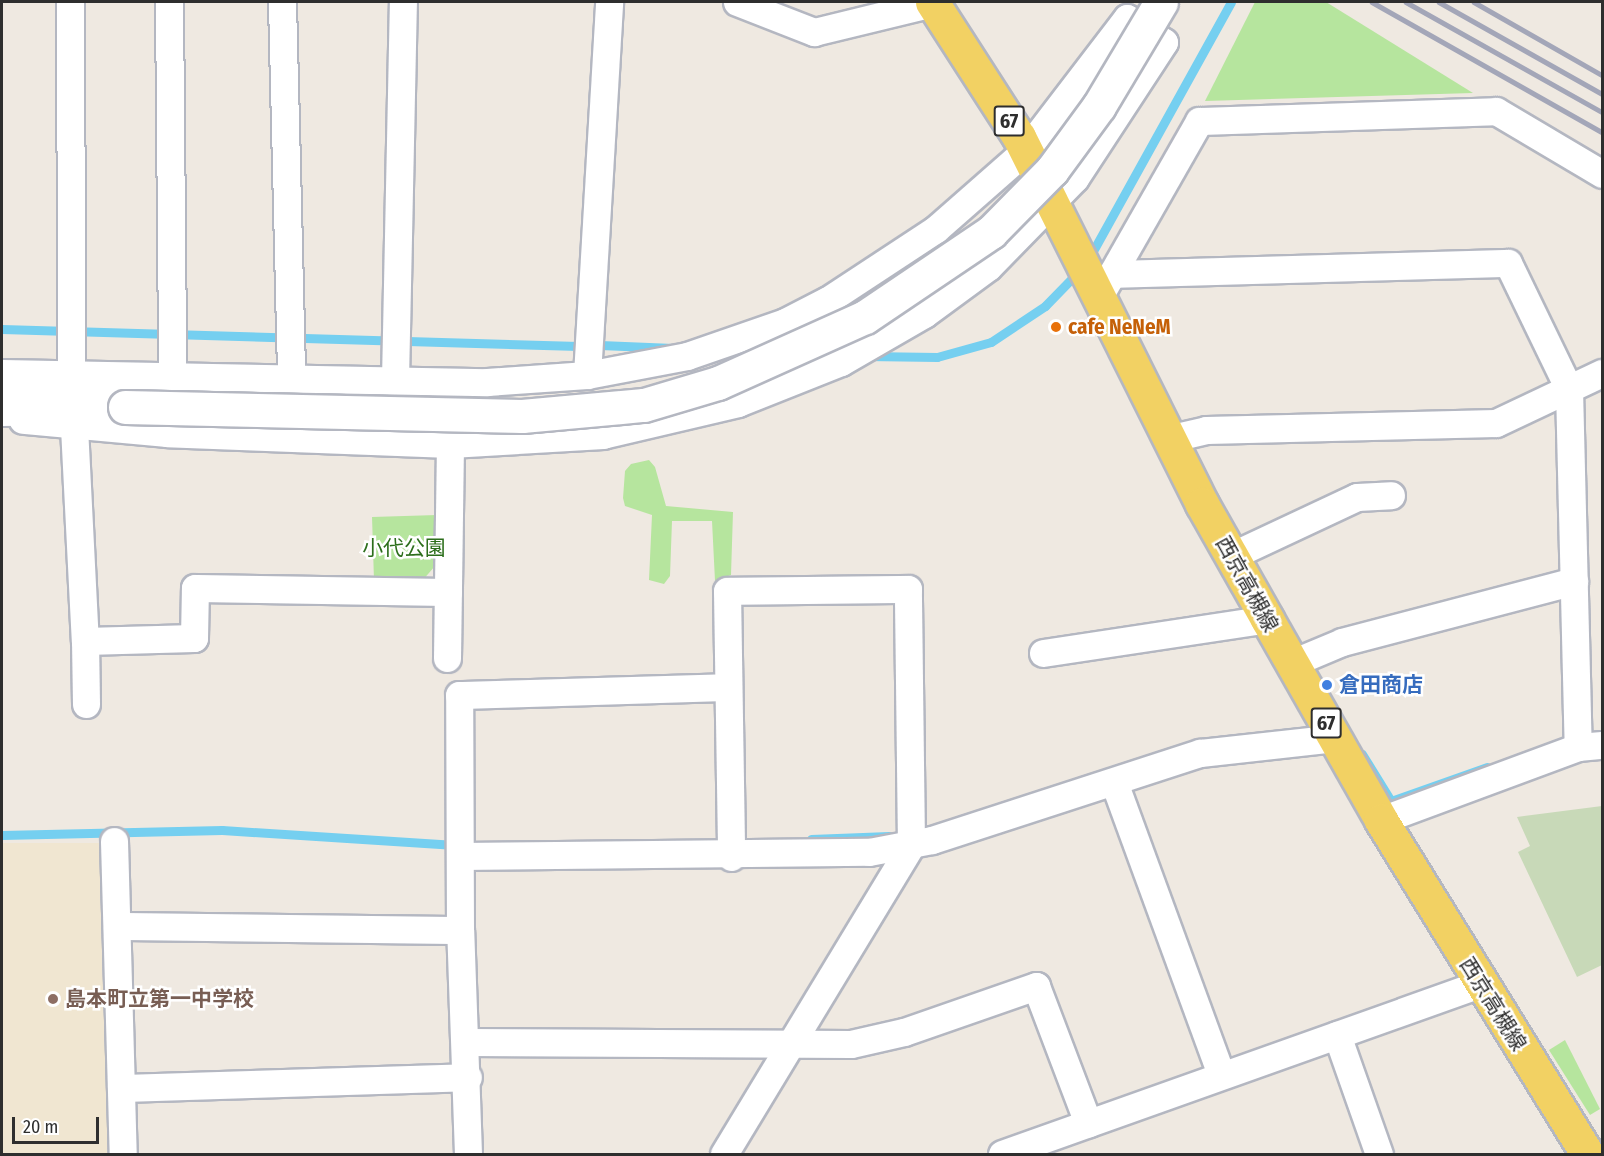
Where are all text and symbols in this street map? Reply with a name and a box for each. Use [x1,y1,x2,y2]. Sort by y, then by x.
road number: 67 [992,104,1026,138]
place label: cafe NeNeM [1068,314,1171,340]
marker: cafe NeNeM [1049,320,1063,334]
street label: 西京高槻線 [1211,532,1283,636]
park label: 小代公園 [362,535,446,561]
place label: 倉田商店 [1339,672,1423,698]
marker: 倉田商店 [1320,678,1334,692]
road number: 67 [1310,706,1342,740]
street label: 西京高槻線 [1454,953,1532,1055]
place label: 島本町立第一中学校 [65,986,254,1012]
marker: 島本町立第一中学校 [46,992,60,1006]
scale bar [15,1105,102,1143]
text: 20 m [23,1116,58,1138]

